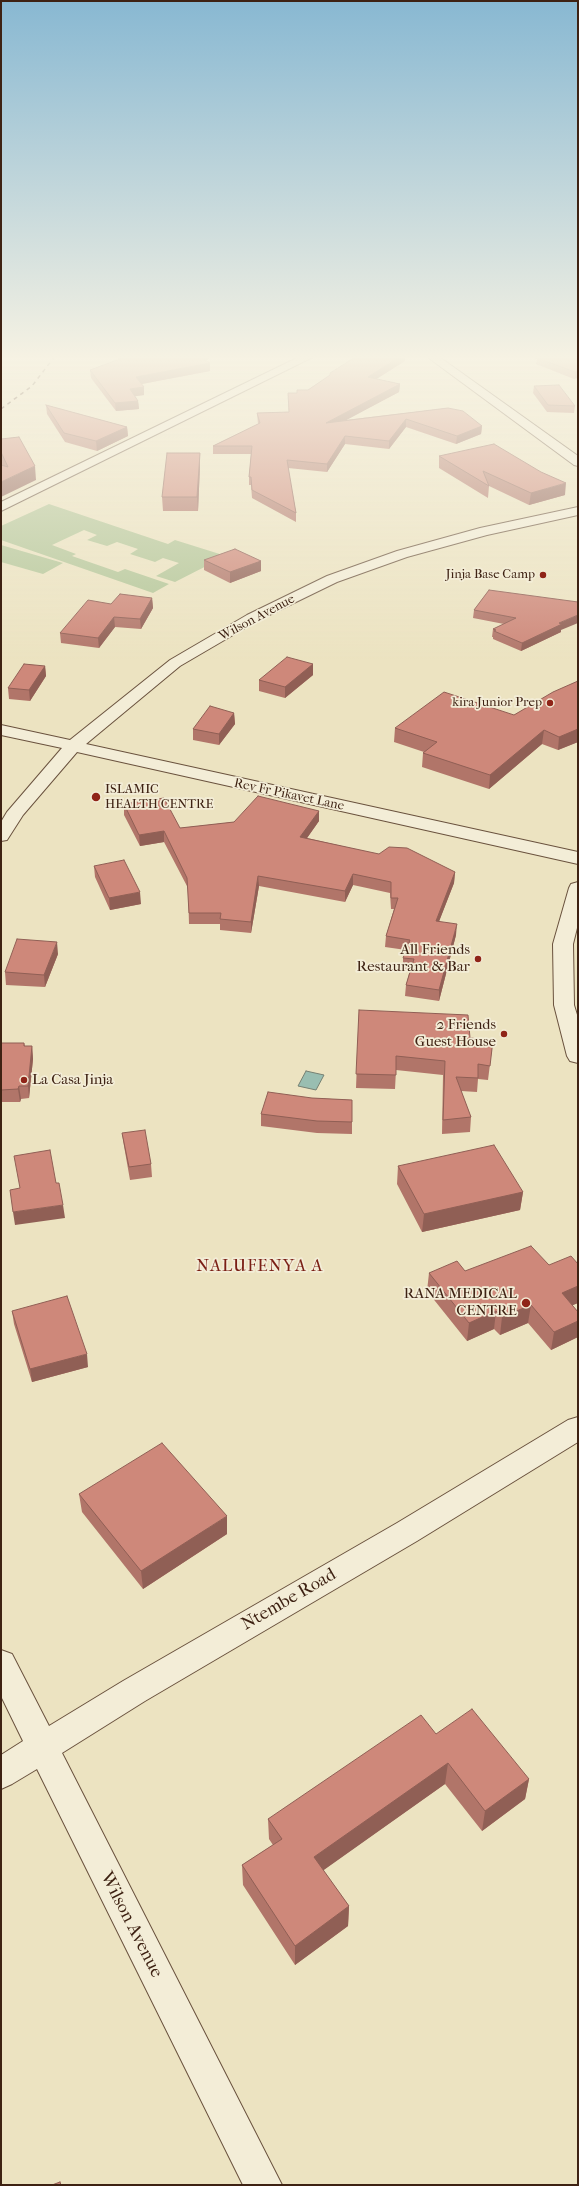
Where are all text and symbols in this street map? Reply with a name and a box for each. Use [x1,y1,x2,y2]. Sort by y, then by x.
place label: Jinja Base Camp [446,567,535,583]
marker: Jinja Base Camp [538,570,548,580]
street label: Wilson Avenue [216,591,298,645]
place label: kira Junior Prep [452,695,542,711]
marker: kira Junior Prep [545,698,555,708]
street label: Rev Fr Pikavet Lane [233,776,345,814]
place label: ISLAMIC HEALTH CENTRE [105,782,213,813]
marker: ISLAMIC HEALTH CENTRE [90,791,102,803]
place label: All Friends Restaurant & Bar [357,941,470,976]
marker: All Friends Restaurant & Bar [473,954,483,964]
place label: 2 Friends Guest House [415,1016,496,1051]
marker: 2 Friends Guest House [499,1029,509,1039]
place label: La Casa Jinja [32,1071,113,1089]
marker: La Casa Jinja [19,1075,29,1085]
district label: NALUFENYA A [196,1257,324,1277]
place label: RANA MEDICAL CENTRE [404,1285,517,1320]
marker: RANA MEDICAL CENTRE [520,1297,532,1309]
street label: Ntembe Road [238,1564,340,1636]
street label: Wilson Avenue [95,1868,167,1982]

